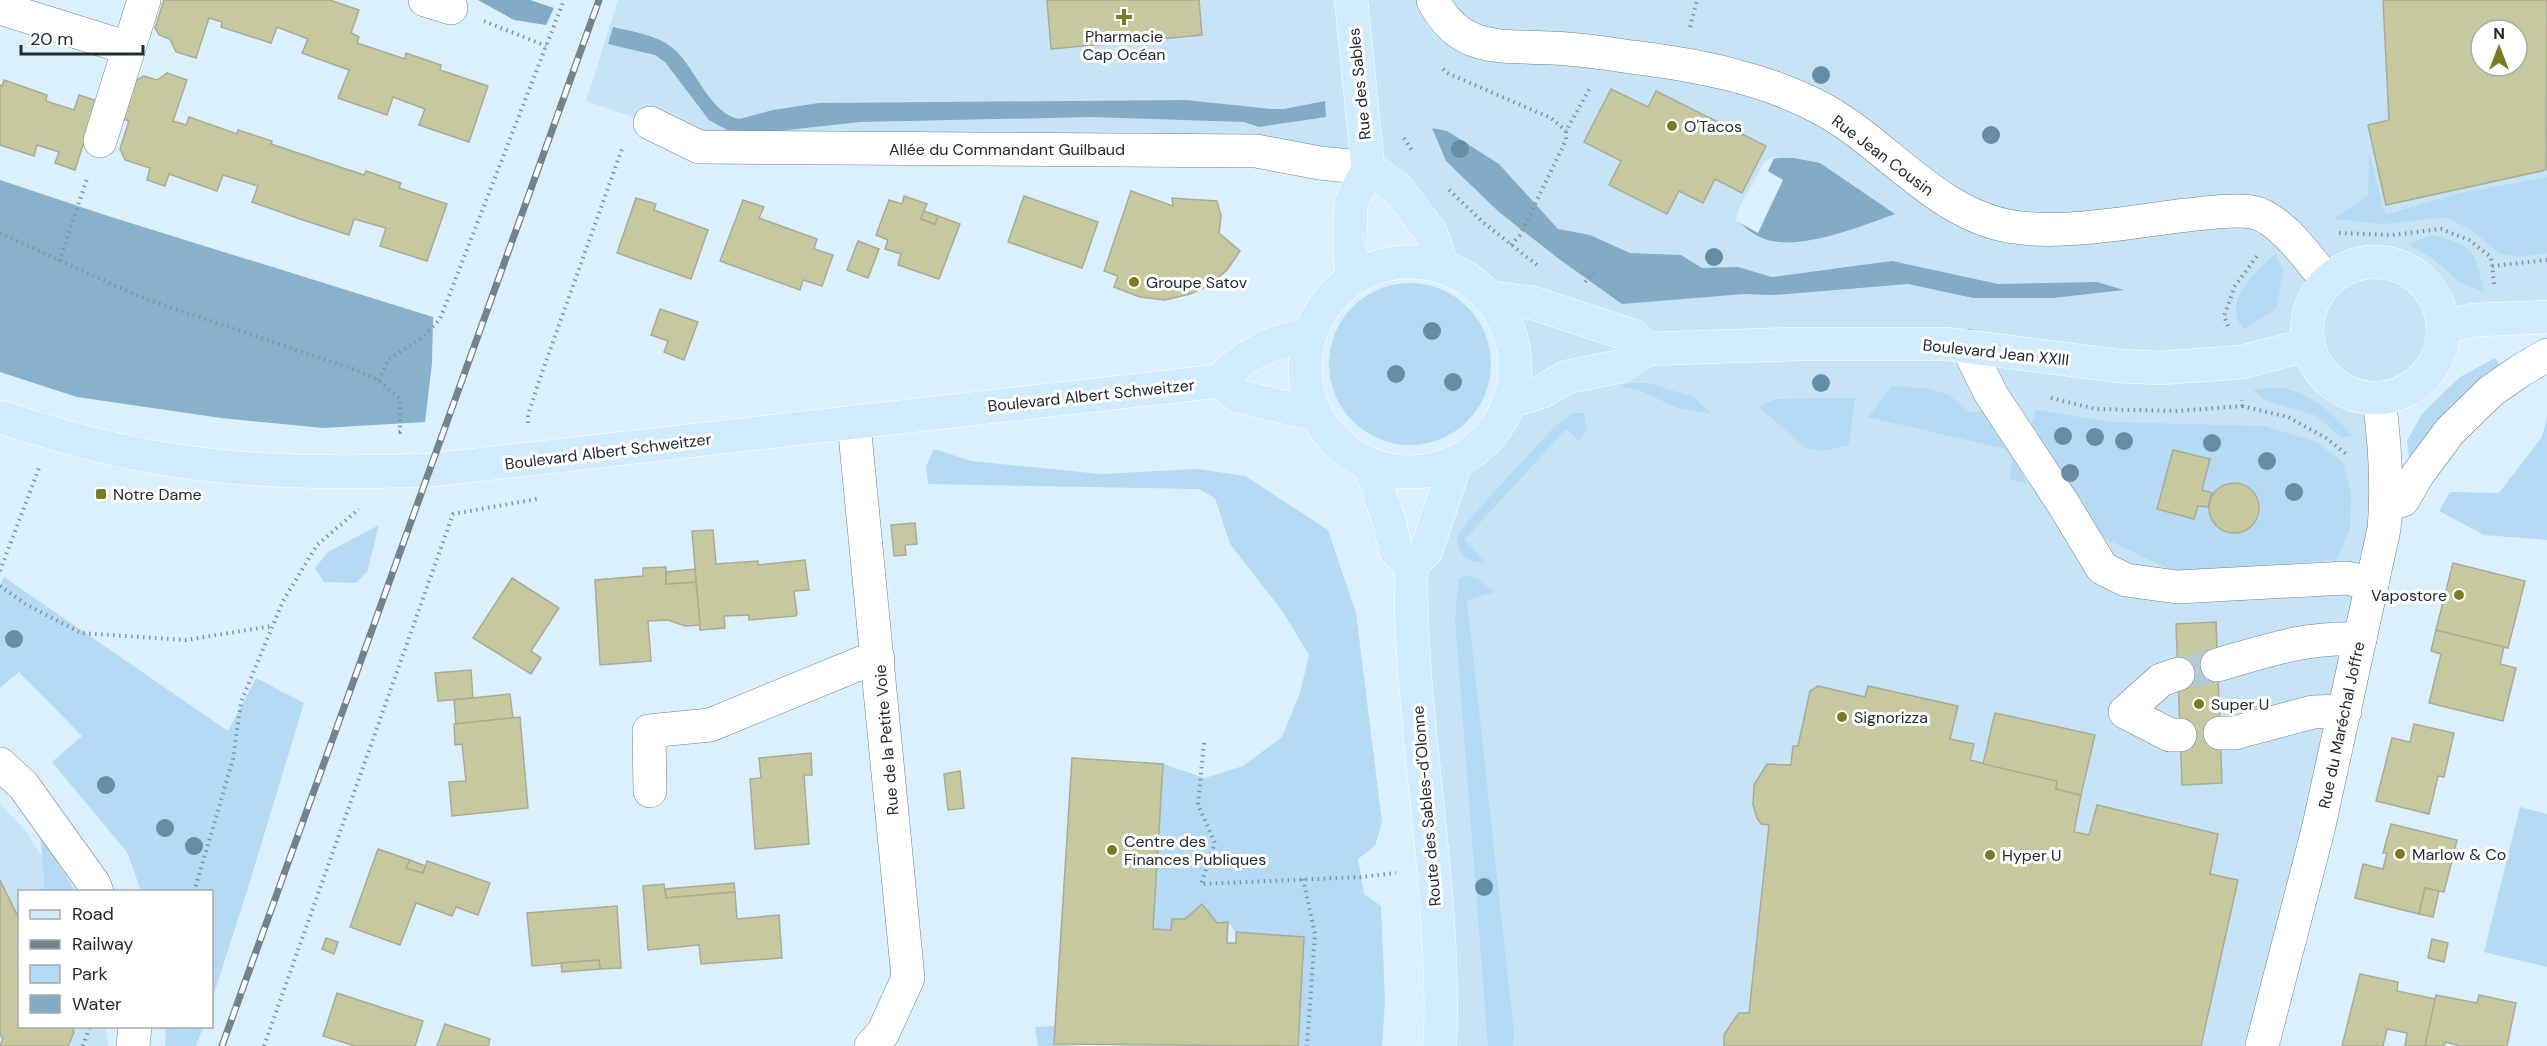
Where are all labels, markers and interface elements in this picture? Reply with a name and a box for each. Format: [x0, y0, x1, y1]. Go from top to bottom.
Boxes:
marker: Pharmacie Cap Océan [1117, 10, 1131, 24]
scale bar [21, 18, 142, 56]
north arrow [2469, 18, 2529, 78]
text: N [2493, 23, 2505, 44]
place label: Pharmacie Cap Océan [1083, 26, 1165, 65]
text: 20 m [30, 27, 73, 51]
street label: Rue des Sables [1343, 27, 1376, 141]
street label: Rue Jean Cousin [1827, 110, 1938, 201]
place label: O'Tacos [1684, 116, 1742, 137]
marker: O'Tacos [1665, 119, 1679, 133]
street label: Allée du Commandant Guilbaud [889, 139, 1125, 160]
place label: Groupe Satov [1146, 272, 1248, 293]
marker: Groupe Satov [1127, 275, 1141, 289]
street label: Boulevard Jean XXIII [1922, 334, 2070, 371]
street label: Boulevard Albert Schweitzer [986, 374, 1196, 417]
street label: Boulevard Albert Schweitzer [504, 428, 713, 475]
place label: Notre Dame [113, 484, 202, 505]
marker: Notre Dame [94, 487, 108, 501]
place label: Vapostore [2371, 585, 2447, 606]
marker: Vapostore [2452, 588, 2466, 602]
street label: Rue du Maréchal Joffre [2314, 640, 2369, 811]
street label: Rue de la Petite Voie [869, 664, 904, 816]
place label: Super U [2211, 694, 2269, 715]
marker: Super U [2192, 697, 2206, 711]
street label: Route des Sables-d'Olonne [1407, 705, 1446, 907]
place label: Signorizza [1854, 707, 1928, 728]
marker: Signorizza [1835, 710, 1849, 724]
place label: Centre des Finances Publiques [1124, 831, 1266, 870]
marker: Centre des Finances Publiques [1105, 843, 1119, 857]
place label: Marlow & Co [2412, 844, 2506, 865]
place label: Hyper U [2002, 845, 2062, 866]
marker: Marlow & Co [2393, 847, 2407, 861]
marker: Hyper U [1983, 848, 1997, 862]
legend [18, 890, 213, 1028]
text: Road [72, 902, 114, 926]
text: Railway [72, 932, 134, 956]
text: Park [72, 962, 108, 986]
text: Water [72, 992, 122, 1016]

